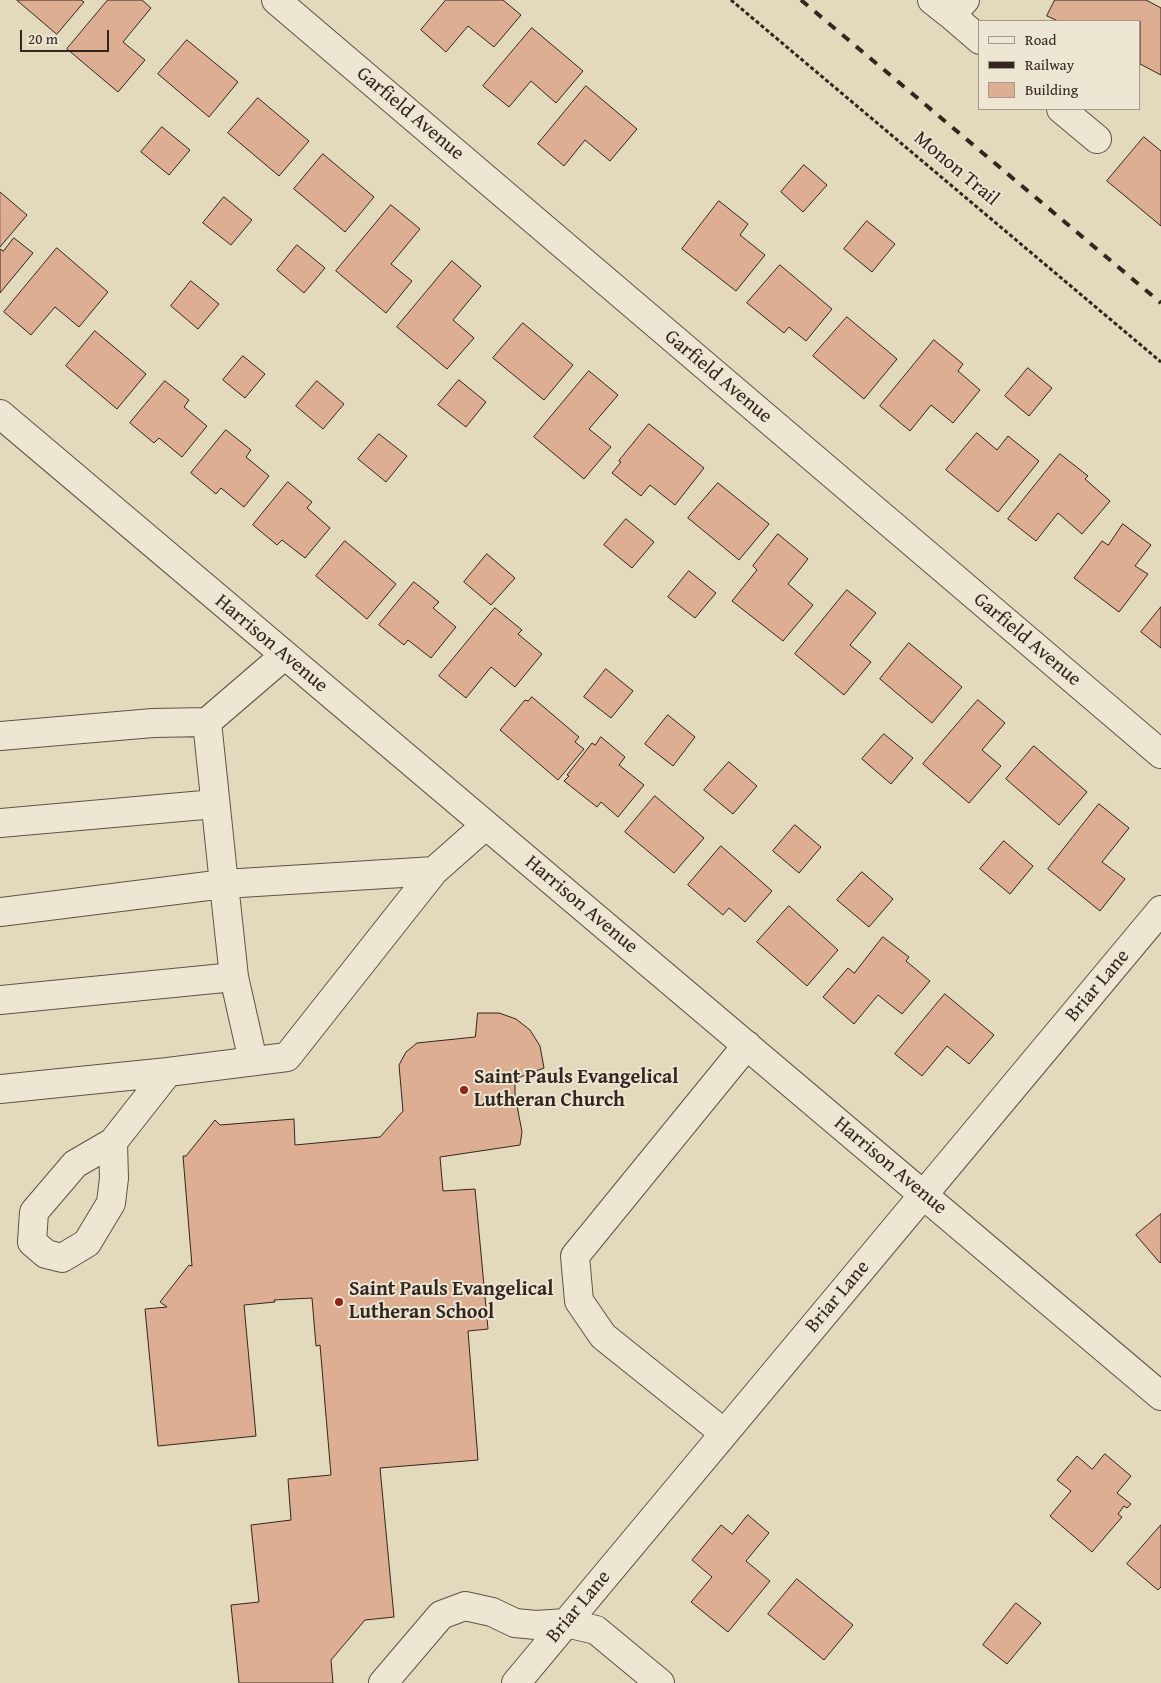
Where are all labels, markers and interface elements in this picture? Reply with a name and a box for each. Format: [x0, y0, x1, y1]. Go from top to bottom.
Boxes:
scale bar [22, 20, 111, 52]
legend [978, 20, 1141, 110]
text: 20 m [28, 28, 58, 49]
text: Road [1025, 29, 1056, 50]
text: Railway [1025, 54, 1074, 75]
street label: Garfield Avenue [351, 62, 469, 166]
text: Building [1025, 79, 1078, 100]
street label: Monon Trail [909, 127, 1003, 211]
street label: Garfield Avenue [659, 325, 777, 429]
street label: Garfield Avenue [968, 588, 1086, 692]
street label: Harrison Avenue [210, 590, 332, 698]
street label: Harrison Avenue [520, 851, 642, 959]
street label: Briar Lane [1061, 945, 1135, 1027]
place label: Saint Pauls Evangelical Lutheran Church [474, 1066, 678, 1113]
marker: Saint Pauls Evangelical Lutheran Church [458, 1084, 470, 1096]
street label: Harrison Avenue [829, 1112, 951, 1220]
street label: Briar Lane [801, 1256, 875, 1338]
place label: Saint Pauls Evangelical Lutheran School [349, 1278, 553, 1325]
marker: Saint Pauls Evangelical Lutheran School [333, 1296, 345, 1308]
street label: Briar Lane [542, 1566, 616, 1648]

